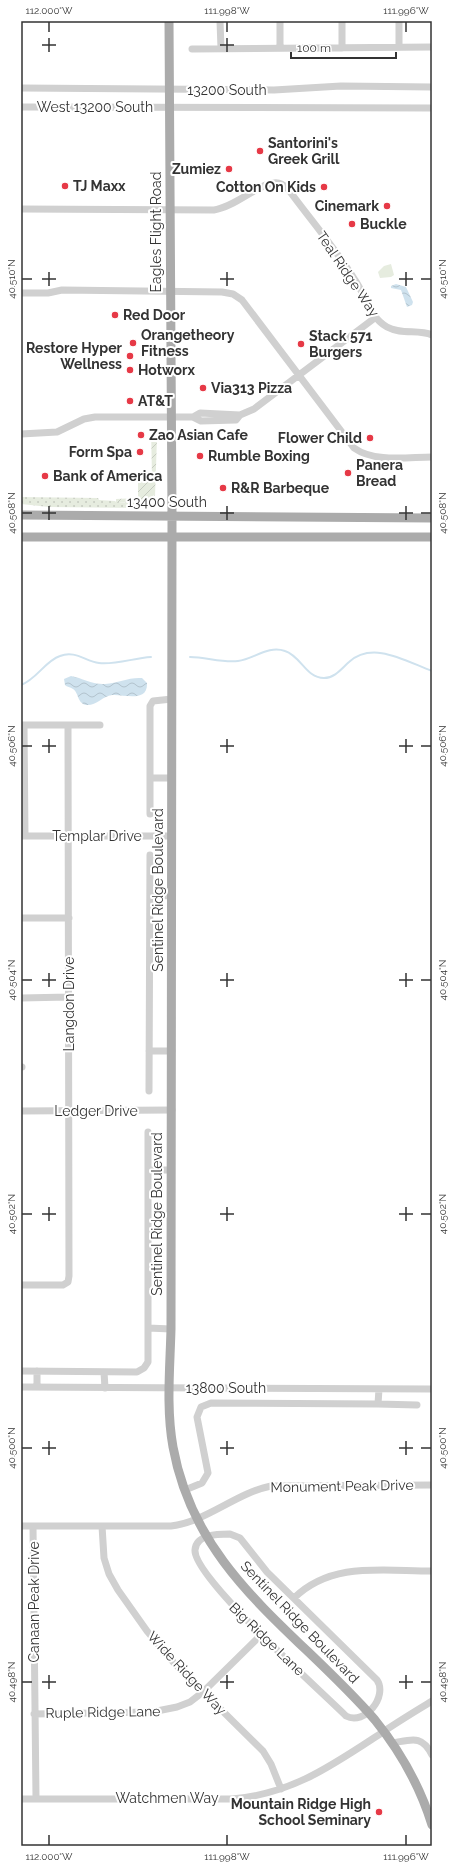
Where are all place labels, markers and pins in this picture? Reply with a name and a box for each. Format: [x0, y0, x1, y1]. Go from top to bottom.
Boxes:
place label: Santorini's Greek Grill [268, 135, 340, 167]
marker: Santorini's Greek Grill [255, 146, 265, 156]
place label: Zumiez [172, 161, 221, 177]
marker: Zumiez [224, 164, 234, 174]
place label: TJ Maxx [73, 178, 126, 194]
place label: Cotton On Kids [216, 179, 316, 195]
marker: TJ Maxx [60, 181, 70, 191]
marker: Cotton On Kids [319, 182, 329, 192]
place label: Cinemark [315, 198, 379, 214]
marker: Cinemark [382, 201, 392, 211]
place label: Buckle [360, 216, 407, 232]
marker: Buckle [347, 219, 357, 229]
place label: Red Door [123, 307, 186, 323]
marker: Red Door [110, 310, 120, 320]
place label: Orangetheory Fitness [141, 327, 235, 359]
place label: Stack 571 Burgers [309, 328, 373, 360]
marker: Orangetheory Fitness [128, 338, 138, 348]
marker: Stack 571 Burgers [296, 339, 306, 349]
place label: Restore Hyper Wellness [26, 340, 123, 372]
marker: Restore Hyper Wellness [125, 351, 135, 361]
place label: Hotworx [138, 362, 195, 378]
marker: Hotworx [125, 365, 135, 375]
place label: Via313 Pizza [211, 380, 292, 396]
marker: Via313 Pizza [198, 383, 208, 393]
place label: AT&T [138, 393, 173, 409]
marker: AT&T [125, 396, 135, 406]
place label: Zao Asian Cafe [149, 427, 249, 443]
marker: Zao Asian Cafe [136, 430, 146, 440]
place label: Flower Child [278, 430, 362, 446]
marker: Flower Child [365, 433, 375, 443]
place label: Form Spa [69, 444, 132, 460]
marker: Form Spa [135, 447, 145, 457]
place label: Rumble Boxing [208, 448, 310, 464]
marker: Rumble Boxing [195, 451, 205, 461]
place label: Panera Bread [356, 457, 403, 489]
place label: Bank of America [53, 468, 162, 484]
marker: Panera Bread [343, 468, 353, 478]
marker: Bank of America [40, 471, 50, 481]
place label: R&R Barbeque [231, 480, 330, 496]
marker: R&R Barbeque [218, 483, 228, 493]
place label: Mountain Ridge High School Seminary [231, 1796, 371, 1828]
marker: Mountain Ridge High School Seminary [374, 1807, 384, 1817]

